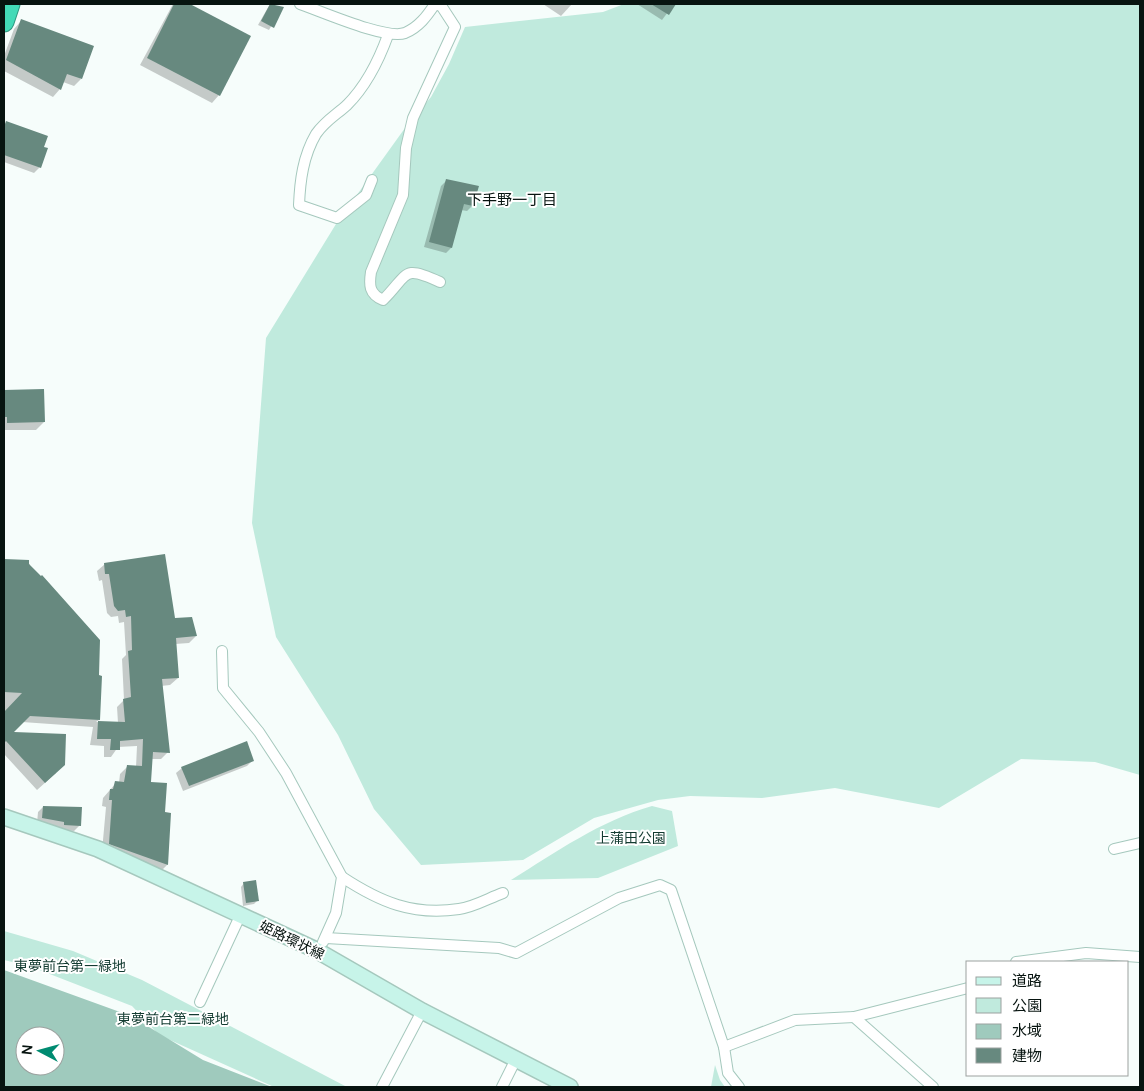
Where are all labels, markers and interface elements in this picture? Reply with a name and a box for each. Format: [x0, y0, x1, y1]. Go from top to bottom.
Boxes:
district label: 下手野一丁目 [467, 189, 557, 210]
park label: 上蒲田公園 [596, 828, 666, 847]
street label: 姫路環状線 [257, 916, 328, 963]
park label: 東夢前台第一緑地 [14, 956, 126, 975]
legend [966, 961, 1129, 1076]
text: 道路 [1012, 970, 1042, 991]
text: 公園 [1012, 995, 1042, 1016]
park label: 東夢前台第二緑地 [117, 1009, 229, 1028]
text: 水域 [1012, 1020, 1042, 1041]
north arrow [15, 1026, 65, 1076]
text: N [17, 1044, 37, 1056]
text: 建物 [1012, 1045, 1042, 1066]

